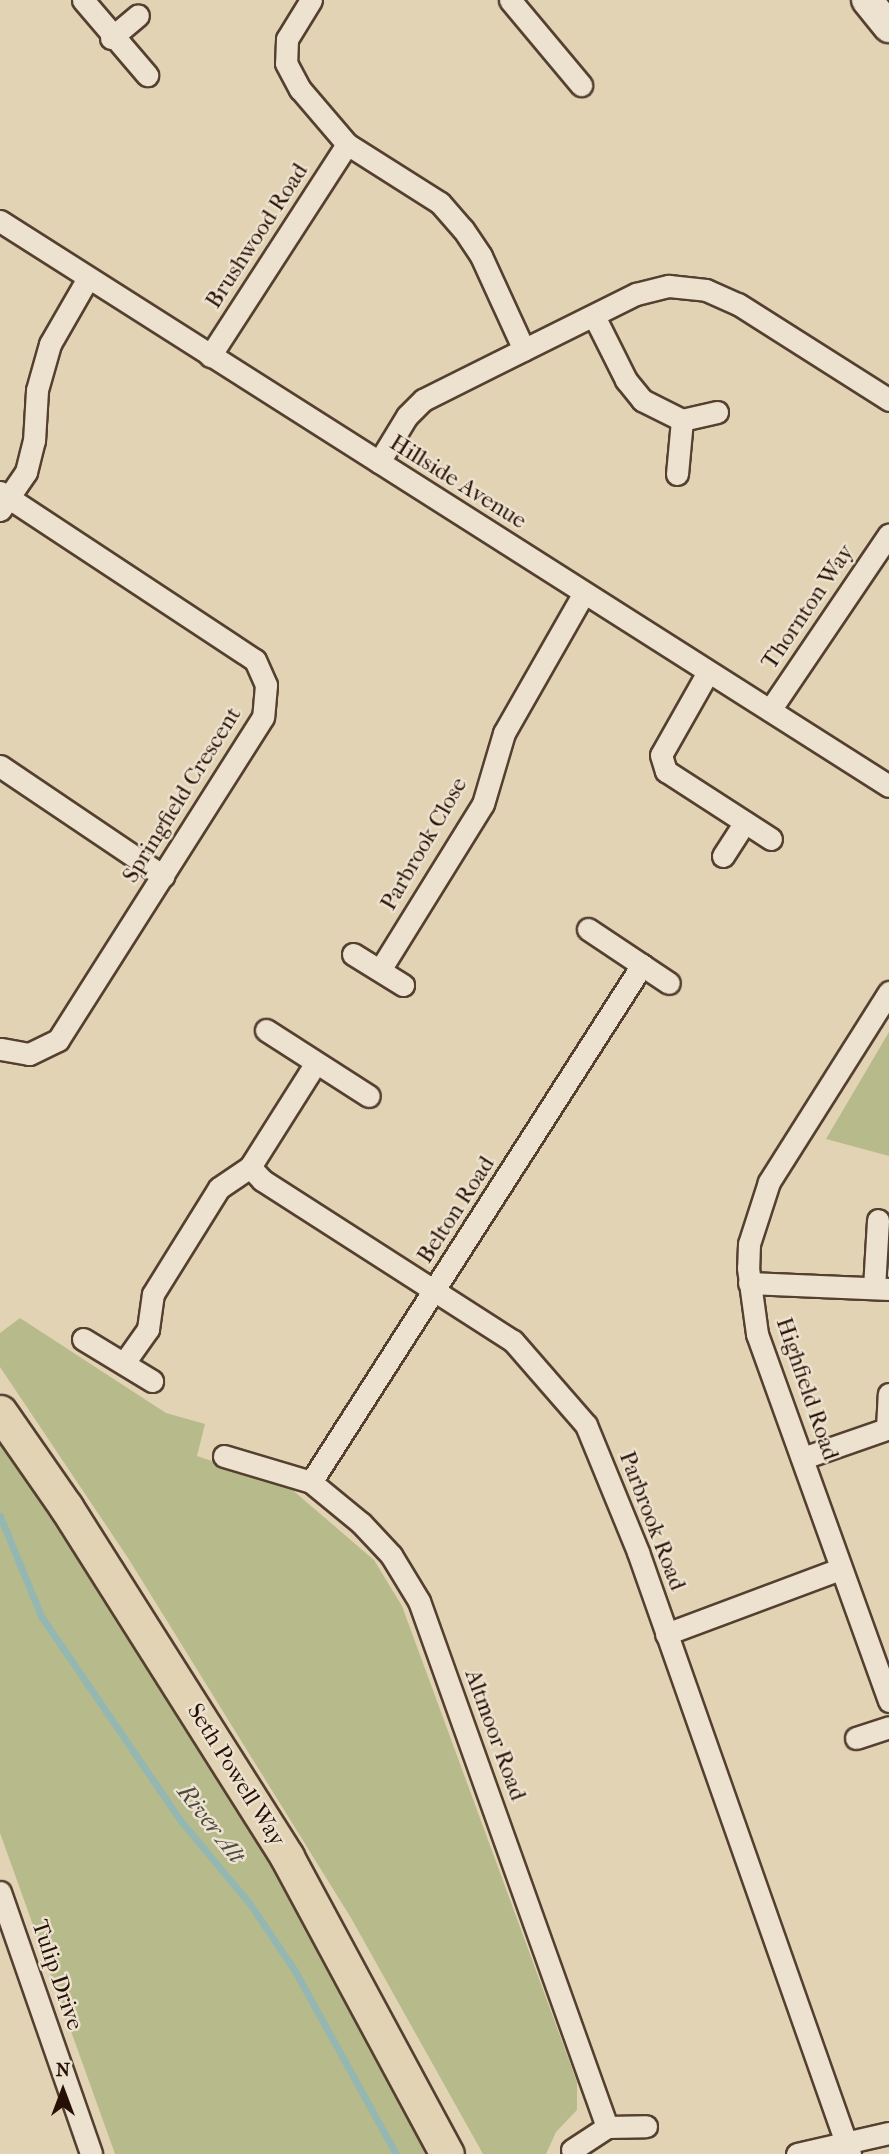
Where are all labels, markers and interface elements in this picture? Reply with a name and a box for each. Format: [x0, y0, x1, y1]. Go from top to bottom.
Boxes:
street label: Brushwood Road [200, 158, 314, 314]
street label: Hillside Avenue [385, 429, 531, 535]
street label: Thornton Way [756, 539, 860, 675]
street label: Springfield Crescent [117, 702, 247, 888]
street label: Parbrook Close [375, 773, 473, 915]
street label: Belton Road [411, 1151, 501, 1269]
street label: Highfield Road [770, 1314, 844, 1464]
street label: Parbrook Road [613, 1448, 691, 1594]
street label: Altmoor Road [459, 1666, 531, 1804]
street label: Seth Powell Way [181, 1699, 291, 1851]
water label: River Alt [171, 1779, 251, 1869]
street label: Tulip Drive [25, 1916, 89, 2034]
north arrow [28, 2056, 98, 2126]
text: N [56, 2059, 70, 2081]

